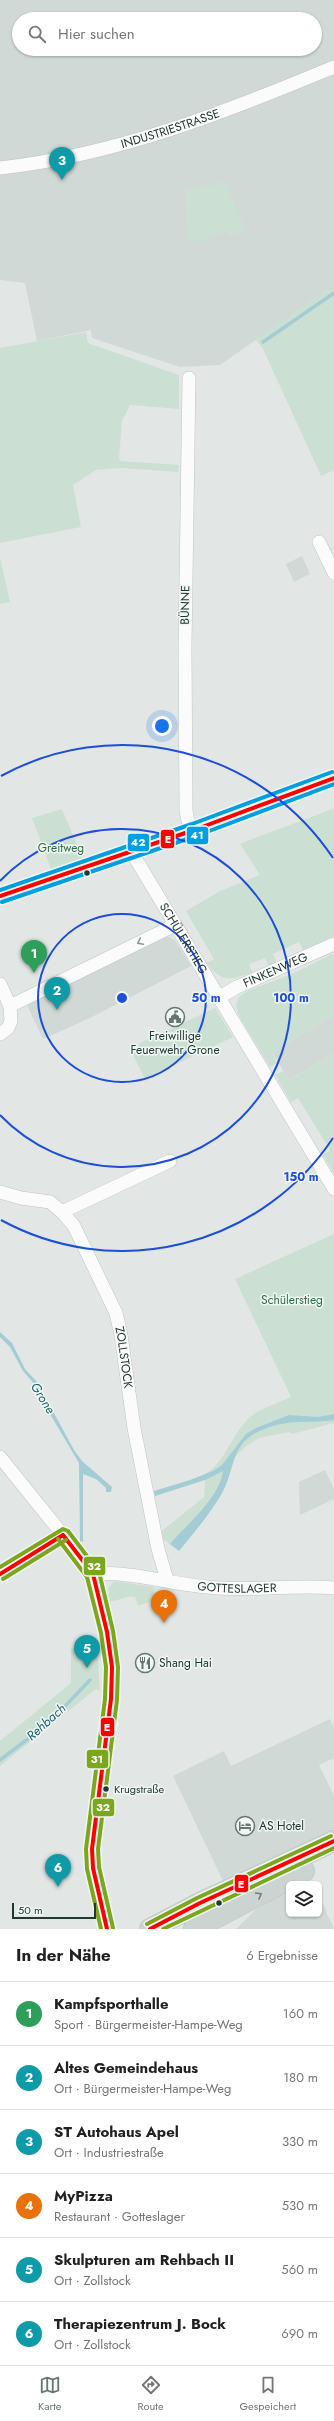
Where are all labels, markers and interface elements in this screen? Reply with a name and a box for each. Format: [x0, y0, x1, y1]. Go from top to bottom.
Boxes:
search box [12, 12, 322, 56]
icon: search [26, 23, 48, 45]
text: Hier suchen [58, 23, 135, 45]
street label: INDUSTRIESTRASSE [119, 104, 222, 153]
pin: 3 [49, 147, 75, 180]
street label: BÜNNE [176, 585, 194, 625]
your location [152, 716, 172, 736]
line badge: 41 [186, 826, 209, 845]
text: 41 [190, 827, 204, 843]
line badge: E [160, 829, 175, 849]
text: E [165, 831, 171, 847]
line badge: 42 [127, 833, 150, 852]
text: 42 [131, 834, 145, 850]
park label: Greitweg [38, 839, 84, 857]
unlabelled marker [82, 868, 92, 878]
street label: SCHÜLERSTIEG [155, 899, 212, 978]
one-way arrow [136, 937, 144, 945]
pin: 1 [21, 940, 47, 973]
street label: FINKENWEG [240, 948, 311, 992]
pin: 2 [44, 977, 70, 1010]
text: 50 m [191, 989, 221, 1007]
text: 100 m [273, 989, 309, 1007]
centre of rings [115, 991, 129, 1005]
public building icon: Freiwillige Feuerwehr Grone [164, 1006, 186, 1028]
place label: Freiwillige Feuerwehr Grone [130, 1027, 220, 1059]
text: 150 m [283, 1168, 319, 1186]
park label: Schülerstieg [261, 1291, 323, 1309]
street label: ZOLLSTOCK [110, 1325, 137, 1390]
water label: Grone [26, 1379, 60, 1418]
line badge: 32 [83, 1556, 106, 1576]
text: 32 [87, 1558, 101, 1574]
street label: GOTTESLAGER [197, 1577, 277, 1598]
pin: 4 [151, 1590, 177, 1623]
pin: 5 [74, 1635, 100, 1668]
restaurant icon: Shang Hai [134, 1652, 156, 1674]
place label: Shang Hai [159, 1654, 212, 1672]
water label: Rehbach [22, 1699, 70, 1745]
line badge: E [100, 1717, 115, 1737]
text: E [104, 1719, 110, 1735]
line badge: 31 [86, 1749, 109, 1769]
text: 31 [91, 1751, 103, 1767]
place label: Krugstraße [114, 1781, 164, 1797]
marker: Krugstraße [101, 1784, 111, 1794]
line badge: 32 [92, 1798, 115, 1817]
text: 32 [96, 1799, 110, 1815]
hotel icon: AS Hotel [234, 1815, 256, 1837]
place label: AS Hotel [259, 1817, 304, 1835]
pin: 6 [45, 1854, 71, 1887]
line badge: E [234, 1874, 249, 1893]
text: E [238, 1876, 244, 1892]
map controls [286, 1881, 322, 1917]
button: layers [286, 1881, 322, 1917]
one-way arrow [255, 1892, 262, 1899]
unlabelled marker [214, 1898, 224, 1908]
scale bar [12, 1901, 96, 1920]
text: 50 m [18, 1902, 43, 1918]
text: In der Nähe [16, 1943, 111, 1967]
text: 6 Ergebnisse [246, 1946, 318, 1965]
text: Kampfsporthalle [54, 1993, 168, 2015]
text: 1 [26, 2004, 32, 2023]
text: 160 m [283, 2004, 318, 2023]
text: Sport · Bürgermeister-Hampe-Weg [54, 2015, 243, 2034]
text: Altes Gemeindehaus [54, 2057, 198, 2079]
text: 2 [25, 2068, 33, 2087]
text: 180 m [283, 2068, 318, 2087]
text: Ort · Bürgermeister-Hampe-Weg [54, 2079, 231, 2098]
text: ST Autohaus Apel [54, 2121, 179, 2143]
text: 3 [25, 2132, 33, 2151]
text: 330 m [282, 2132, 318, 2151]
text: Ort · Industriestraße [54, 2143, 164, 2162]
text: MyPizza [54, 2185, 113, 2207]
text: 4 [24, 2196, 34, 2215]
text: 530 m [282, 2196, 318, 2215]
text: Restaurant · Gotteslager [54, 2207, 185, 2226]
text: Skulpturen am Rehbach II [54, 2249, 234, 2271]
text: 5 [25, 2260, 33, 2279]
text: 560 m [281, 2260, 318, 2279]
text: Ort · Zollstock [54, 2271, 131, 2290]
text: Therapiezentrum J. Bock [54, 2313, 226, 2335]
text: 6 [25, 2324, 33, 2343]
text: 690 m [281, 2324, 318, 2343]
text: Ort · Zollstock [54, 2335, 131, 2354]
tab: Karte [38, 2374, 62, 2414]
tab: Route [137, 2374, 164, 2414]
tab: Gespeichert [240, 2374, 296, 2414]

